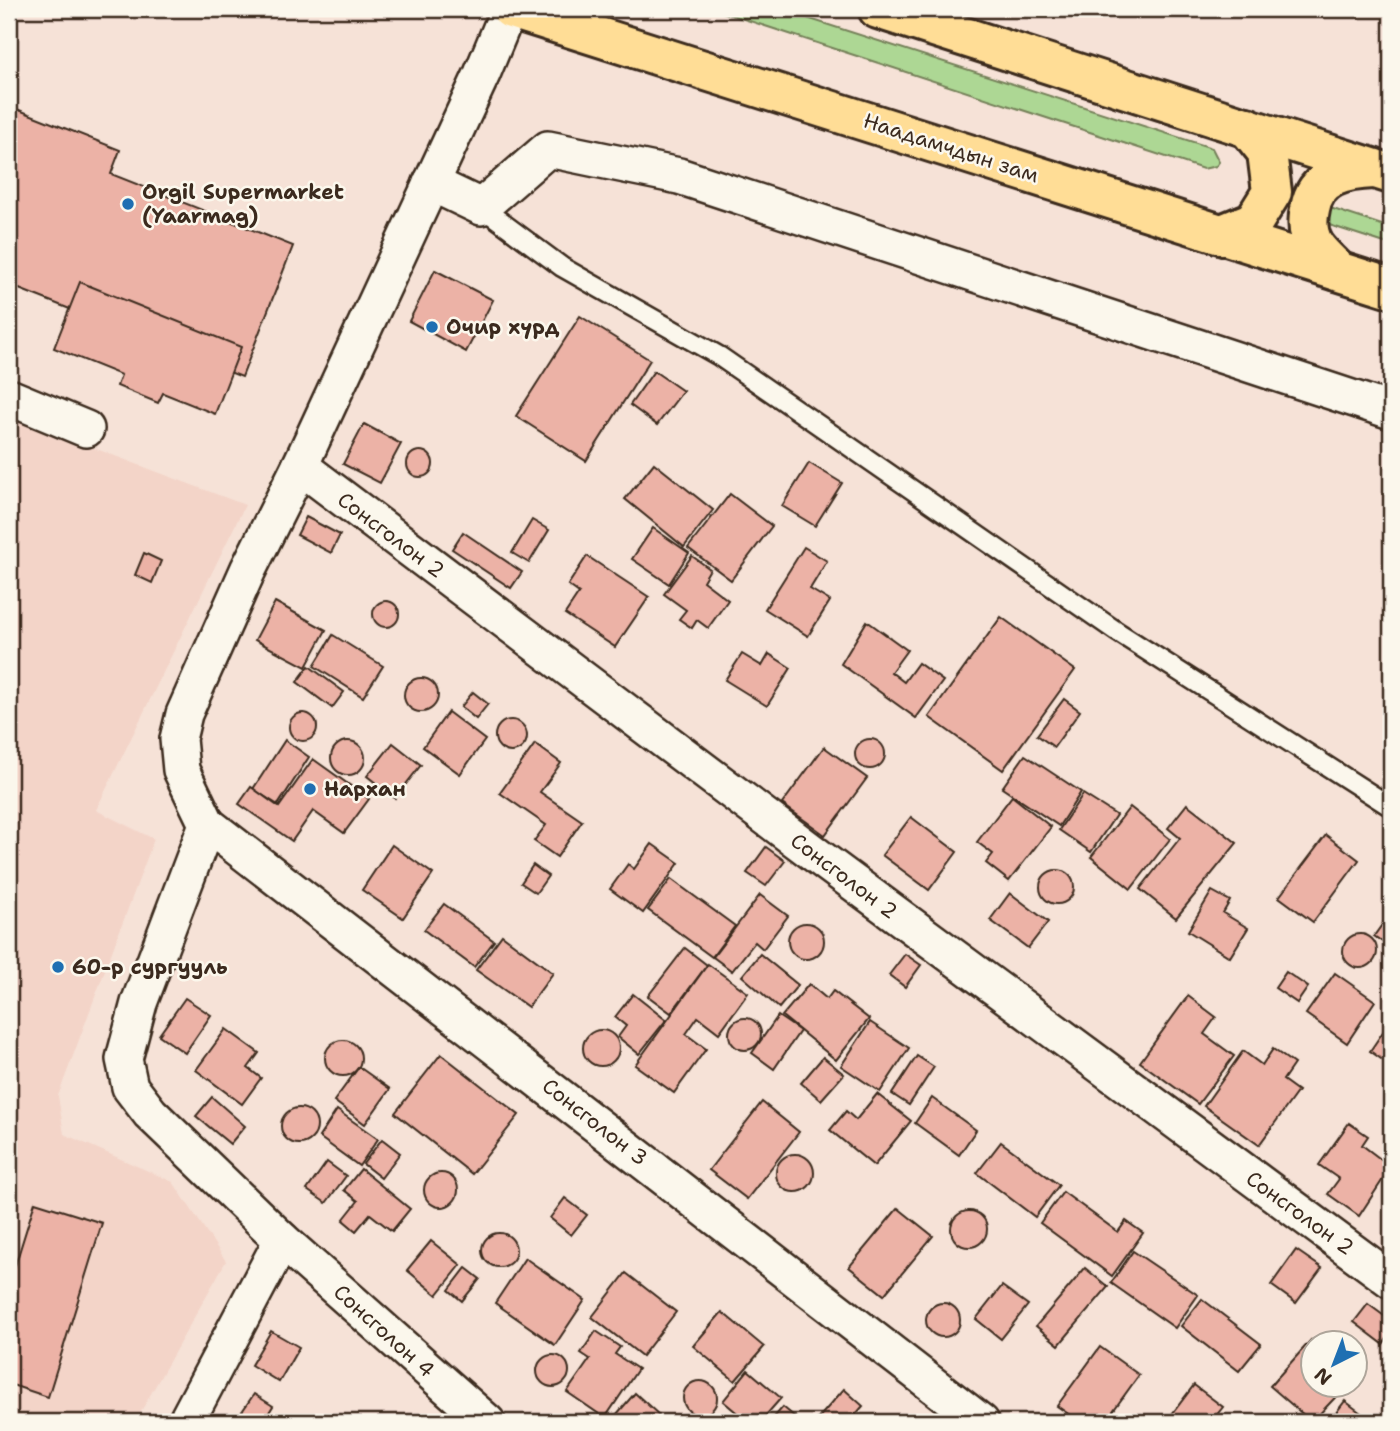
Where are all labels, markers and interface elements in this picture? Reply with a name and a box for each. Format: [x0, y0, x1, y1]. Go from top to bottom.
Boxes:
street label: Наадамчдын зам [860, 106, 1042, 190]
place label: Orgil Supermarket (Yaarmag) [142, 178, 344, 230]
marker: Orgil Supermarket (Yaarmag) [120, 196, 136, 212]
place label: Очир хүрд [446, 313, 560, 341]
marker: Очир хүрд [424, 319, 440, 335]
street label: Сонсголон 2 [332, 486, 450, 584]
place label: Нархан [324, 775, 406, 803]
marker: Нархан [302, 781, 318, 797]
street label: Сонсголон 2 [785, 827, 903, 925]
place label: 60-р сургууль [72, 953, 228, 981]
marker: 60-р сургууль [50, 959, 66, 975]
street label: Сонсголон 3 [536, 1072, 654, 1172]
street label: Сонсголон 2 [1240, 1164, 1360, 1262]
street label: Сонсголон 4 [327, 1278, 441, 1384]
north arrow [1298, 1330, 1368, 1400]
text: N [1309, 1362, 1337, 1391]

